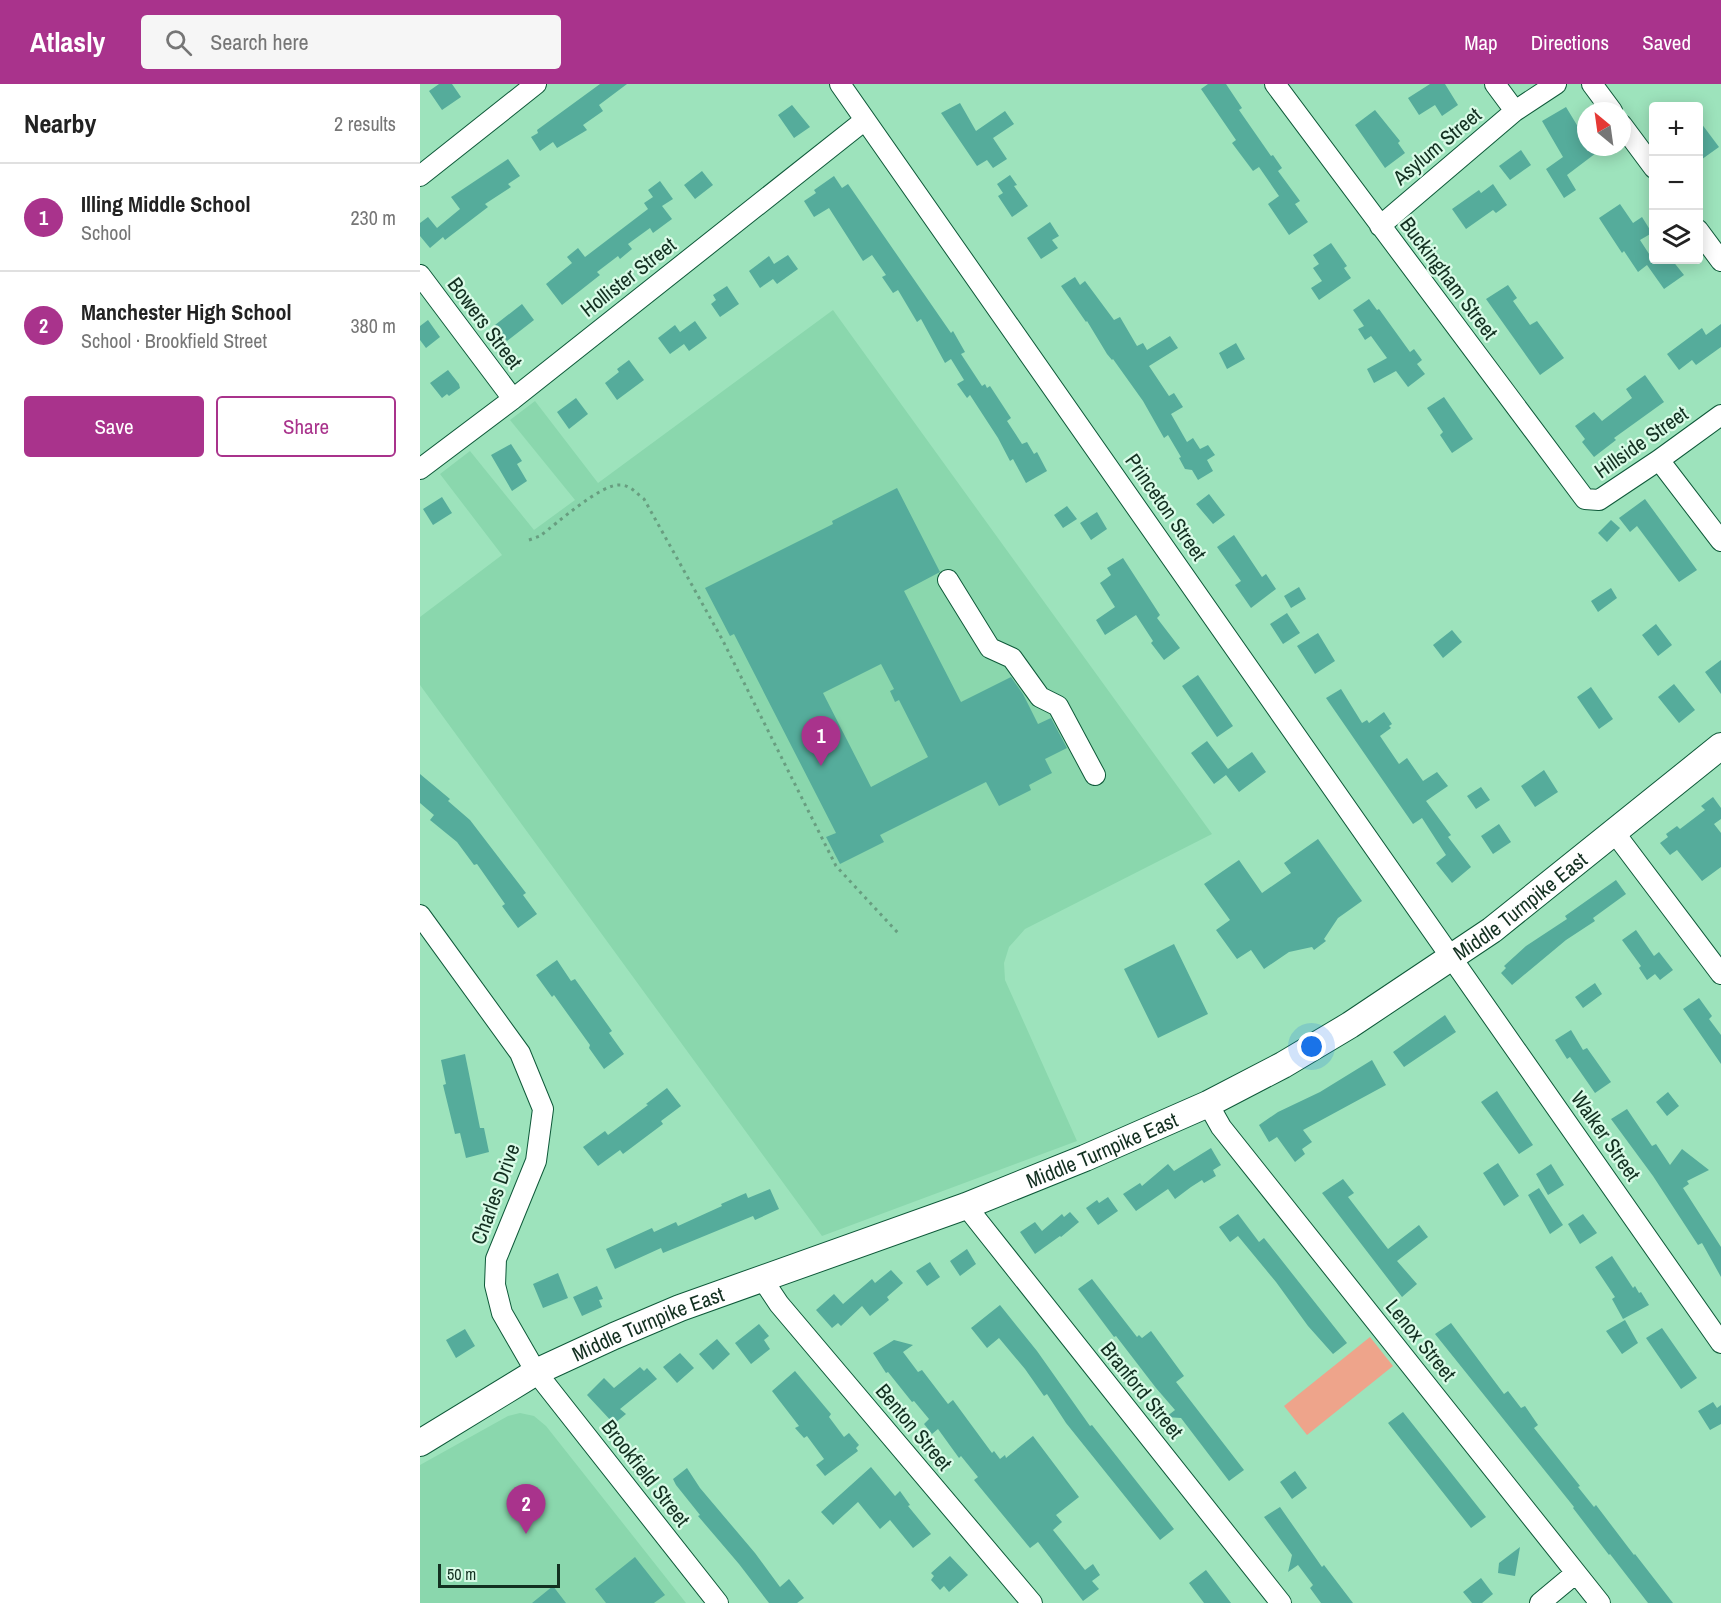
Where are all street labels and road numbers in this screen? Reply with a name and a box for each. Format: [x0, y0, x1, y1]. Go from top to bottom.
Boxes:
street label: Asylum Street [1386, 100, 1488, 192]
street label: Buckingham Street [1393, 211, 1505, 345]
street label: Hollister Street [574, 230, 682, 323]
street label: Bowers Street [441, 271, 529, 375]
street label: Hillside Street [1588, 399, 1694, 485]
street label: Princeton Street [1118, 448, 1214, 566]
street label: Middle Turnpike East [1447, 845, 1593, 967]
street label: Walker Street [1564, 1085, 1648, 1187]
street label: Middle Turnpike East [1022, 1105, 1182, 1195]
street label: Charles Drive [463, 1140, 527, 1248]
street label: Middle Turnpike East [567, 1279, 728, 1368]
street label: Lenox Street [1379, 1293, 1463, 1387]
street label: Branford Street [1094, 1335, 1190, 1445]
street label: Benton Street [869, 1377, 959, 1477]
street label: Brookfield Street [595, 1414, 697, 1533]

